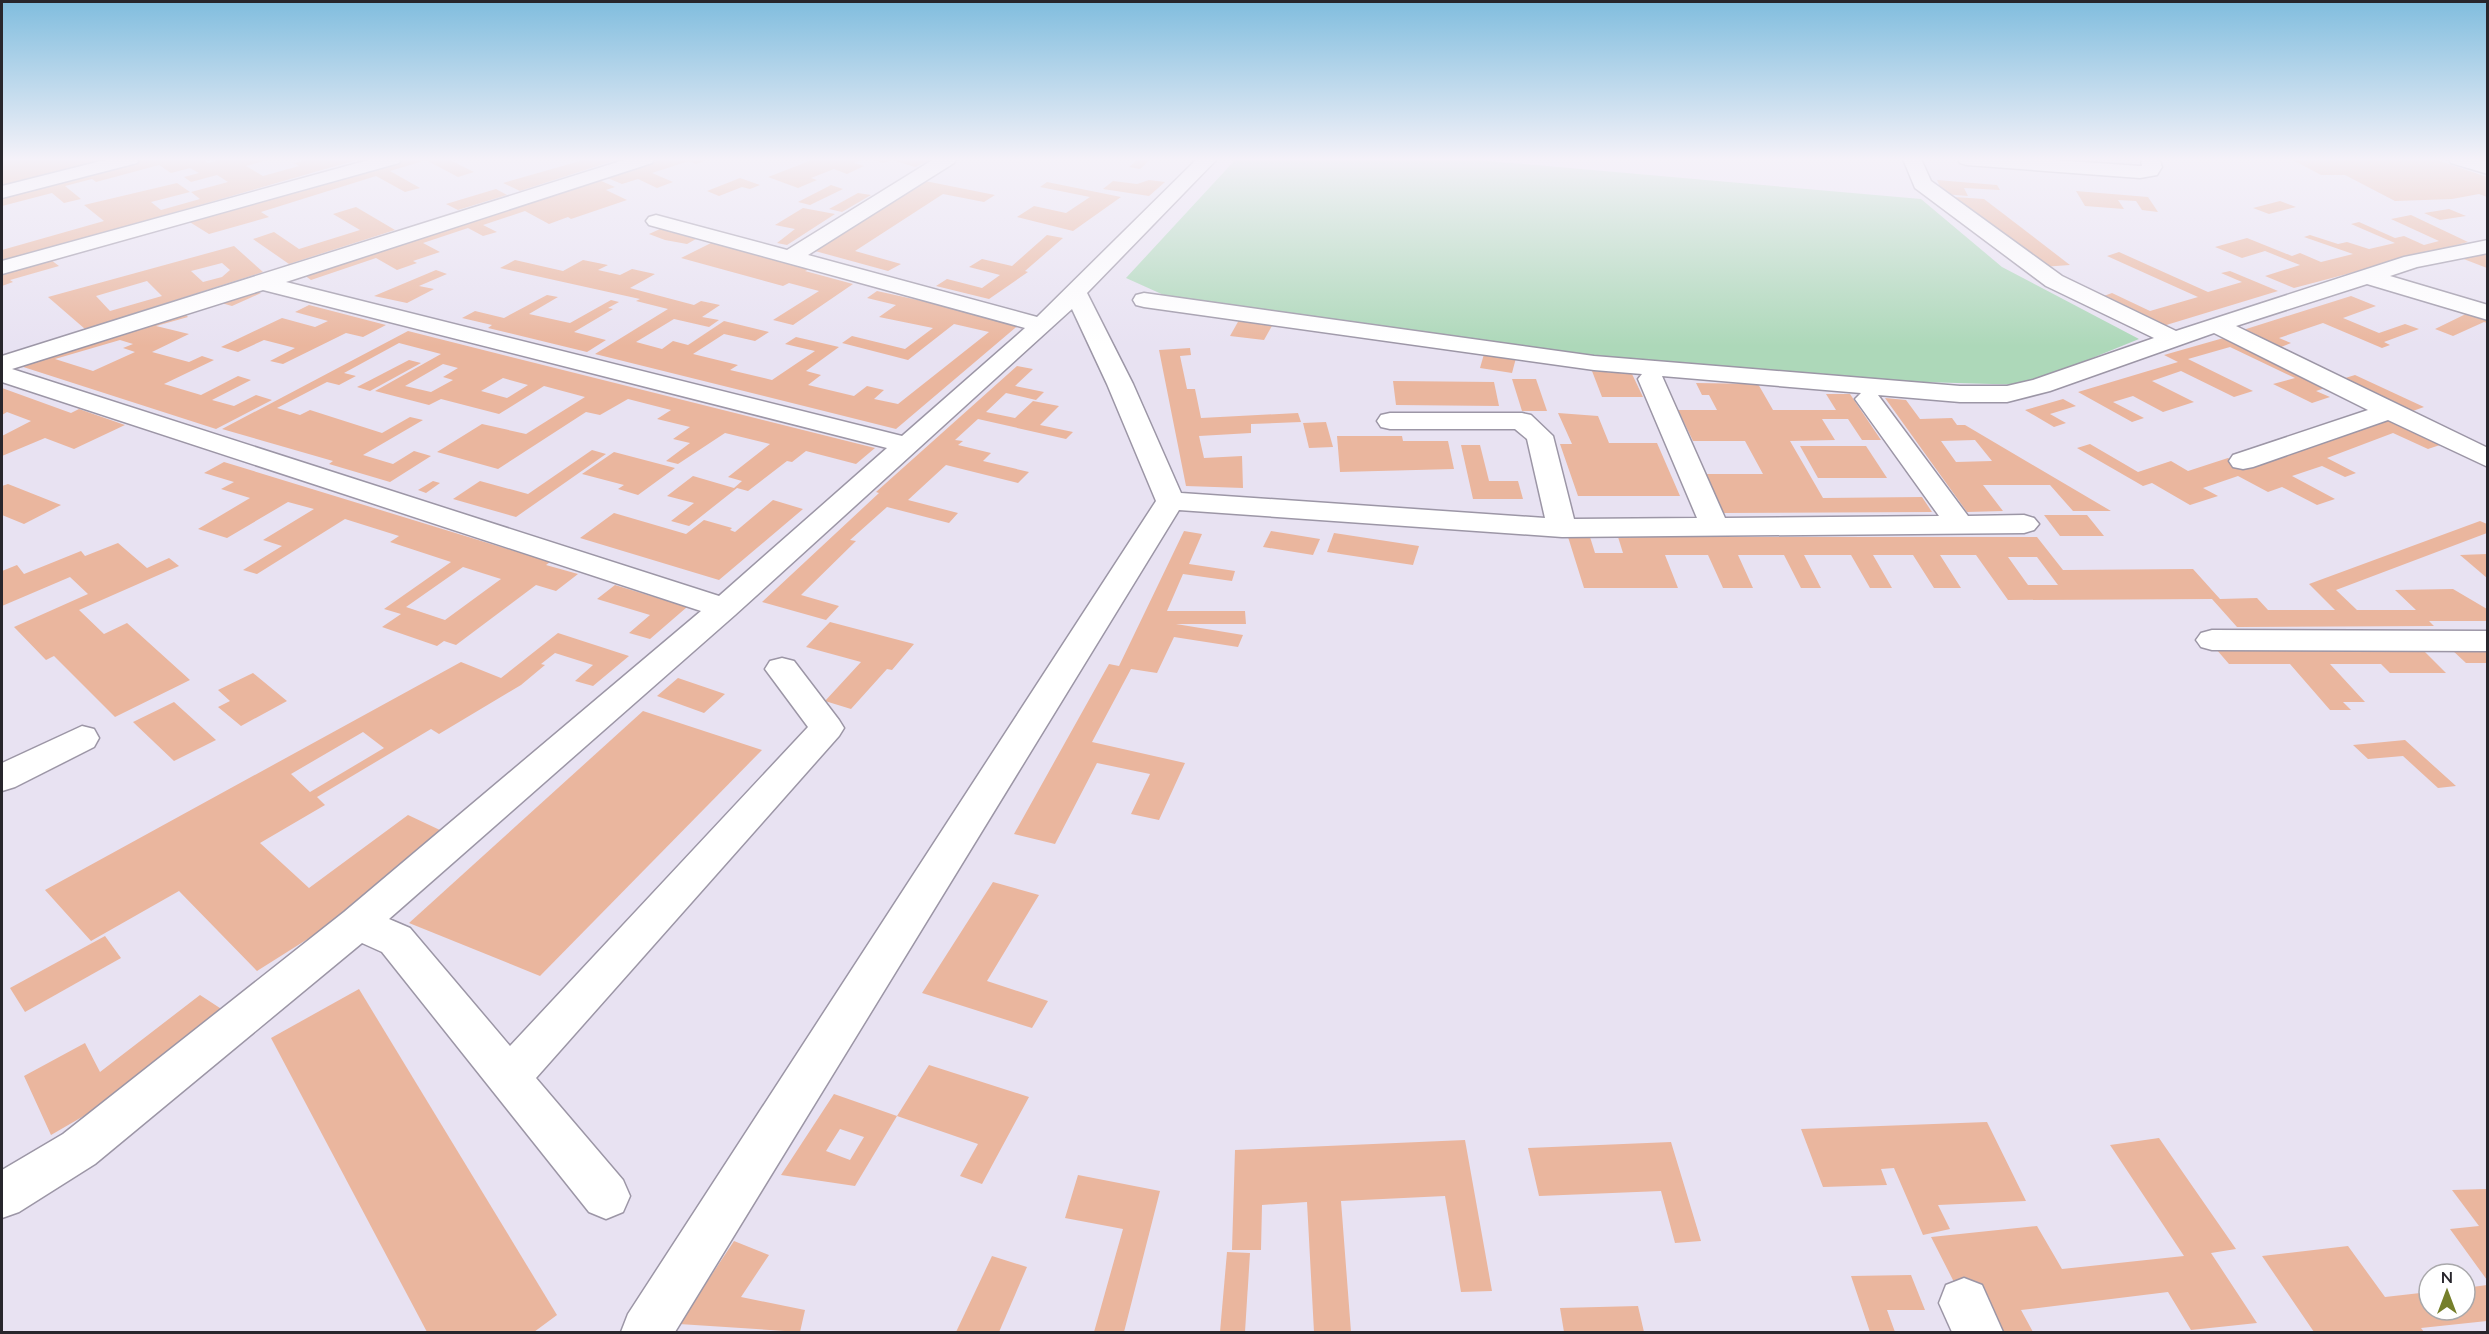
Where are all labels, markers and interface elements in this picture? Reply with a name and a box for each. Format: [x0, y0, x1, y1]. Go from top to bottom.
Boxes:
north arrow [2417, 1262, 2477, 1322]
text: N [2441, 1267, 2453, 1286]

